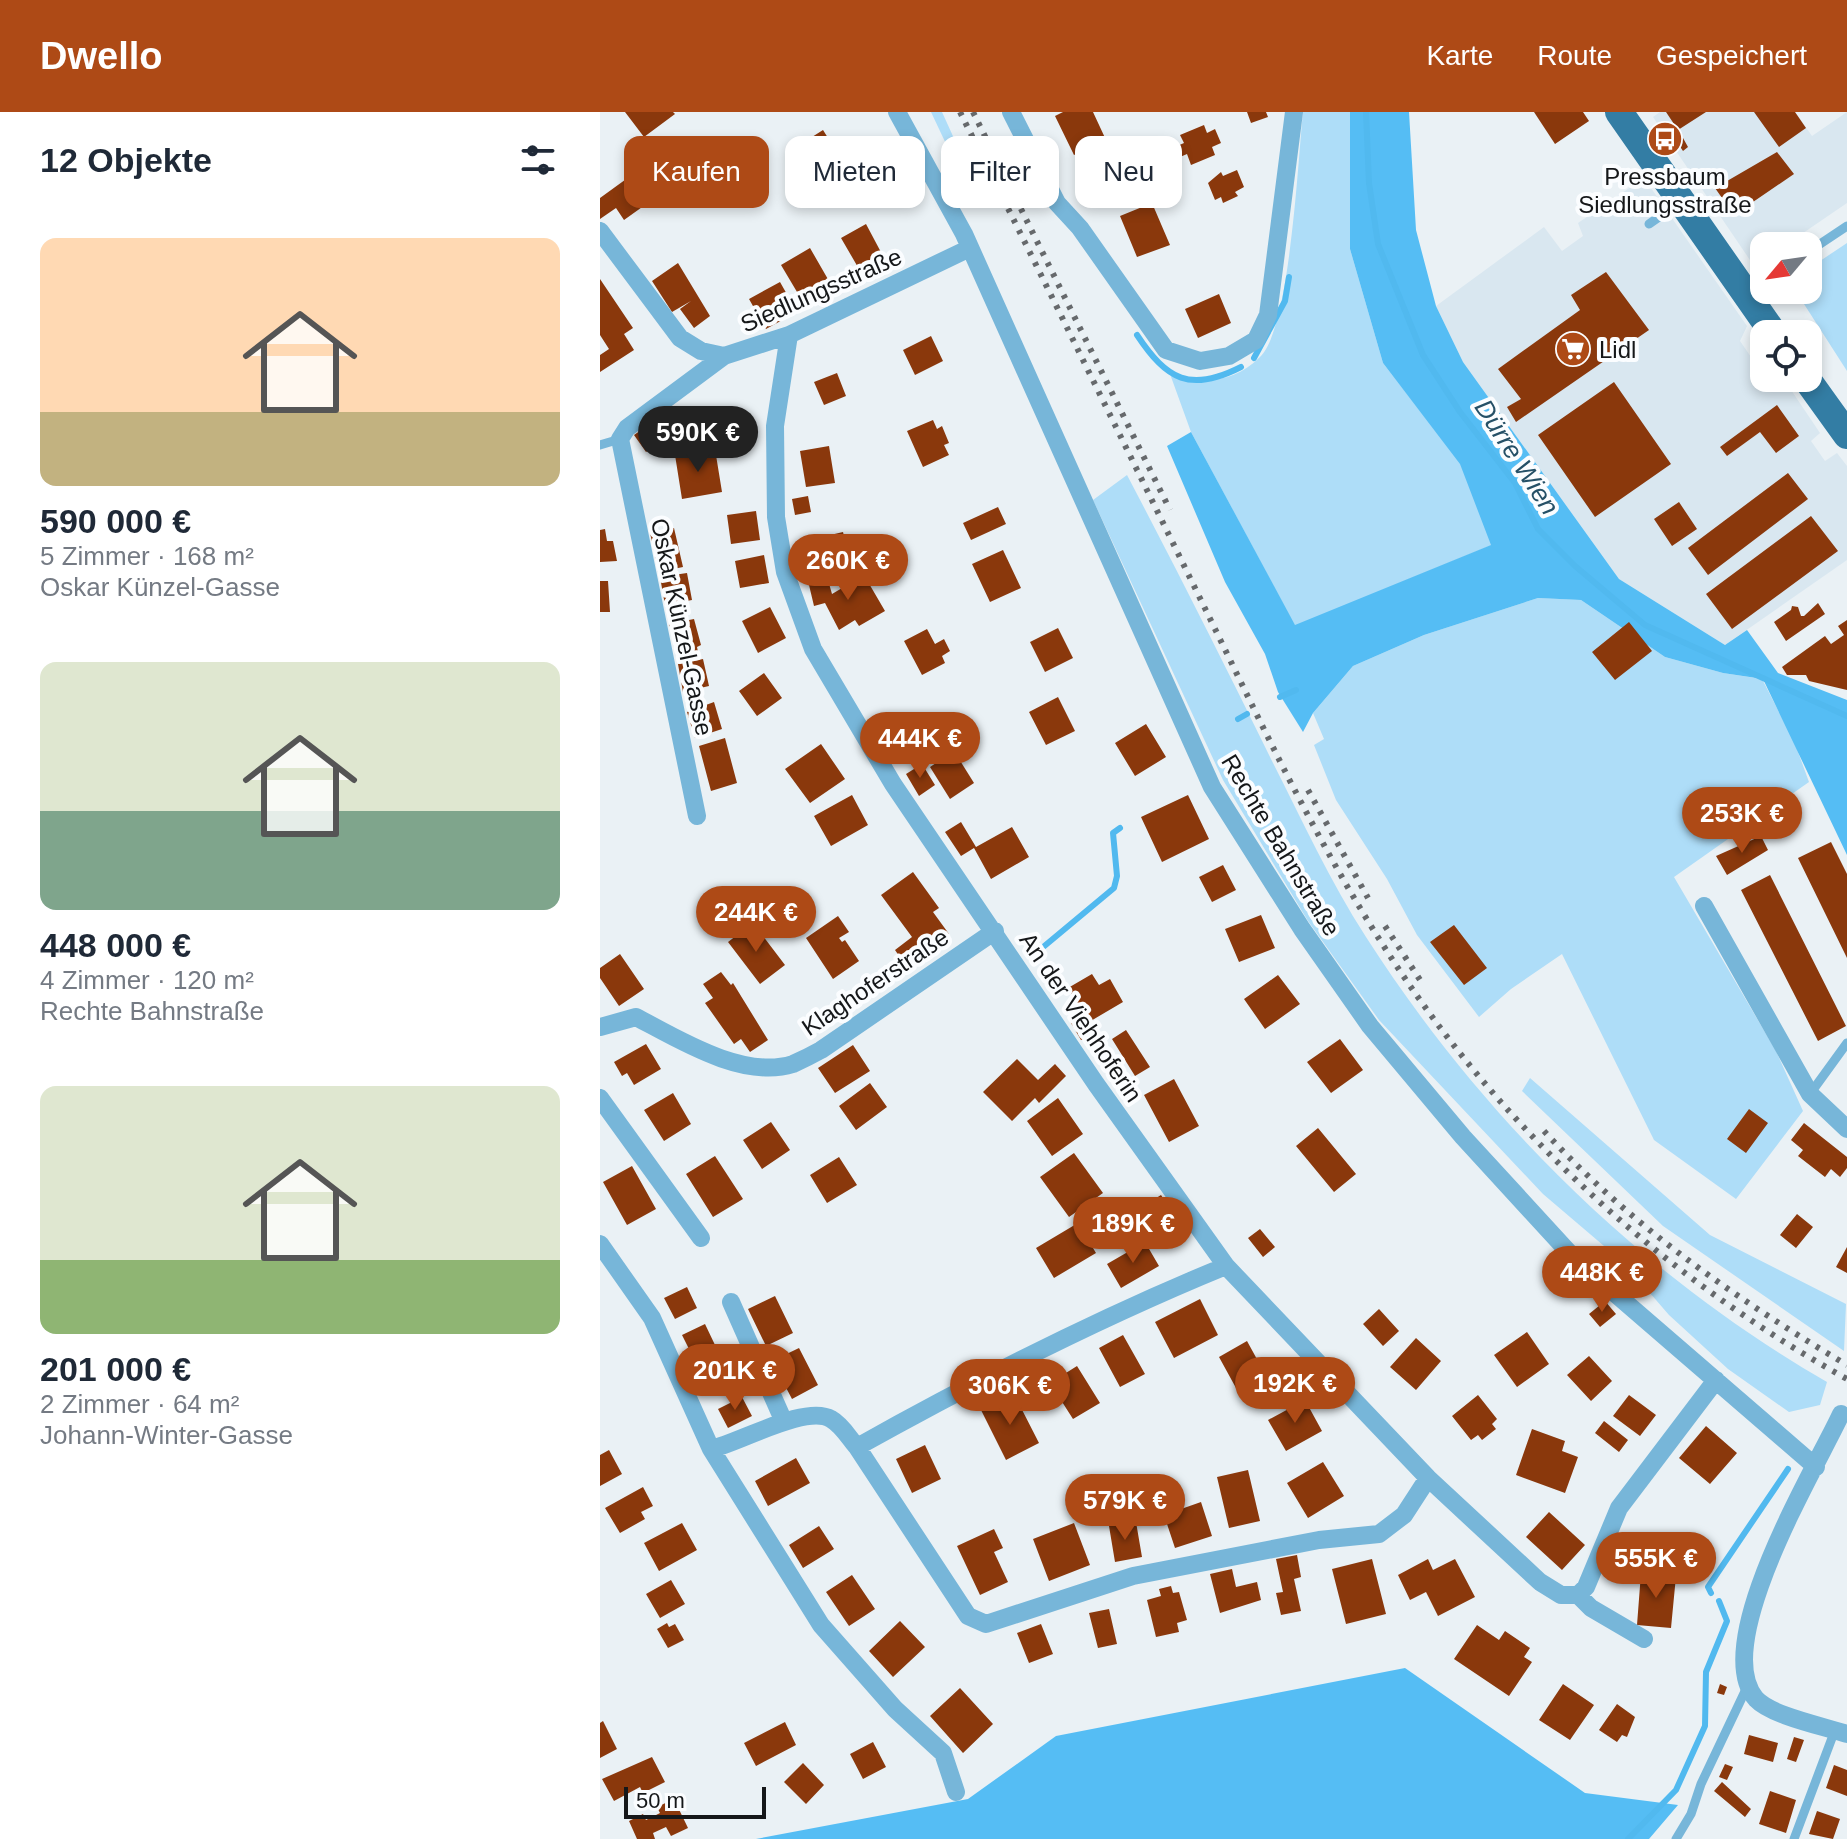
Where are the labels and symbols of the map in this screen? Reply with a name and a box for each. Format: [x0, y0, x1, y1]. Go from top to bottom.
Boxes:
bus stop icon: Pressbaum Siedlungsstraße [1646, 120, 1684, 158]
place label: Pressbaum Siedlungsstraße [1578, 163, 1752, 218]
north arrow [1750, 232, 1822, 304]
street label: Siedlungsstraße [736, 242, 906, 338]
supermarket icon: Lidl [1554, 330, 1592, 368]
place label: Lidl [1599, 336, 1636, 363]
water label: Dürre Wien [1469, 394, 1565, 520]
pin: 590K € [633, 406, 763, 474]
street label: Oskar Künzel-Gasse [646, 516, 718, 738]
pin: 260K € [783, 534, 913, 602]
pin: 444K € [855, 712, 985, 780]
street label: Rechte Bahnstraße [1216, 749, 1346, 941]
pin: 253K € [1677, 787, 1807, 855]
pin: 244K € [691, 886, 821, 954]
street label: Klaghoferstraße [797, 923, 953, 1041]
street label: An der Viehhoferin [1014, 927, 1148, 1107]
pin: 189K € [1068, 1197, 1198, 1265]
pin: 448K € [1537, 1246, 1667, 1314]
pin: 201K € [670, 1344, 800, 1412]
pin: 192K € [1230, 1357, 1360, 1425]
pin: 306K € [945, 1359, 1075, 1427]
pin: 579K € [1060, 1474, 1190, 1542]
pin: 555K € [1591, 1532, 1721, 1600]
scale bar [624, 1783, 766, 1819]

